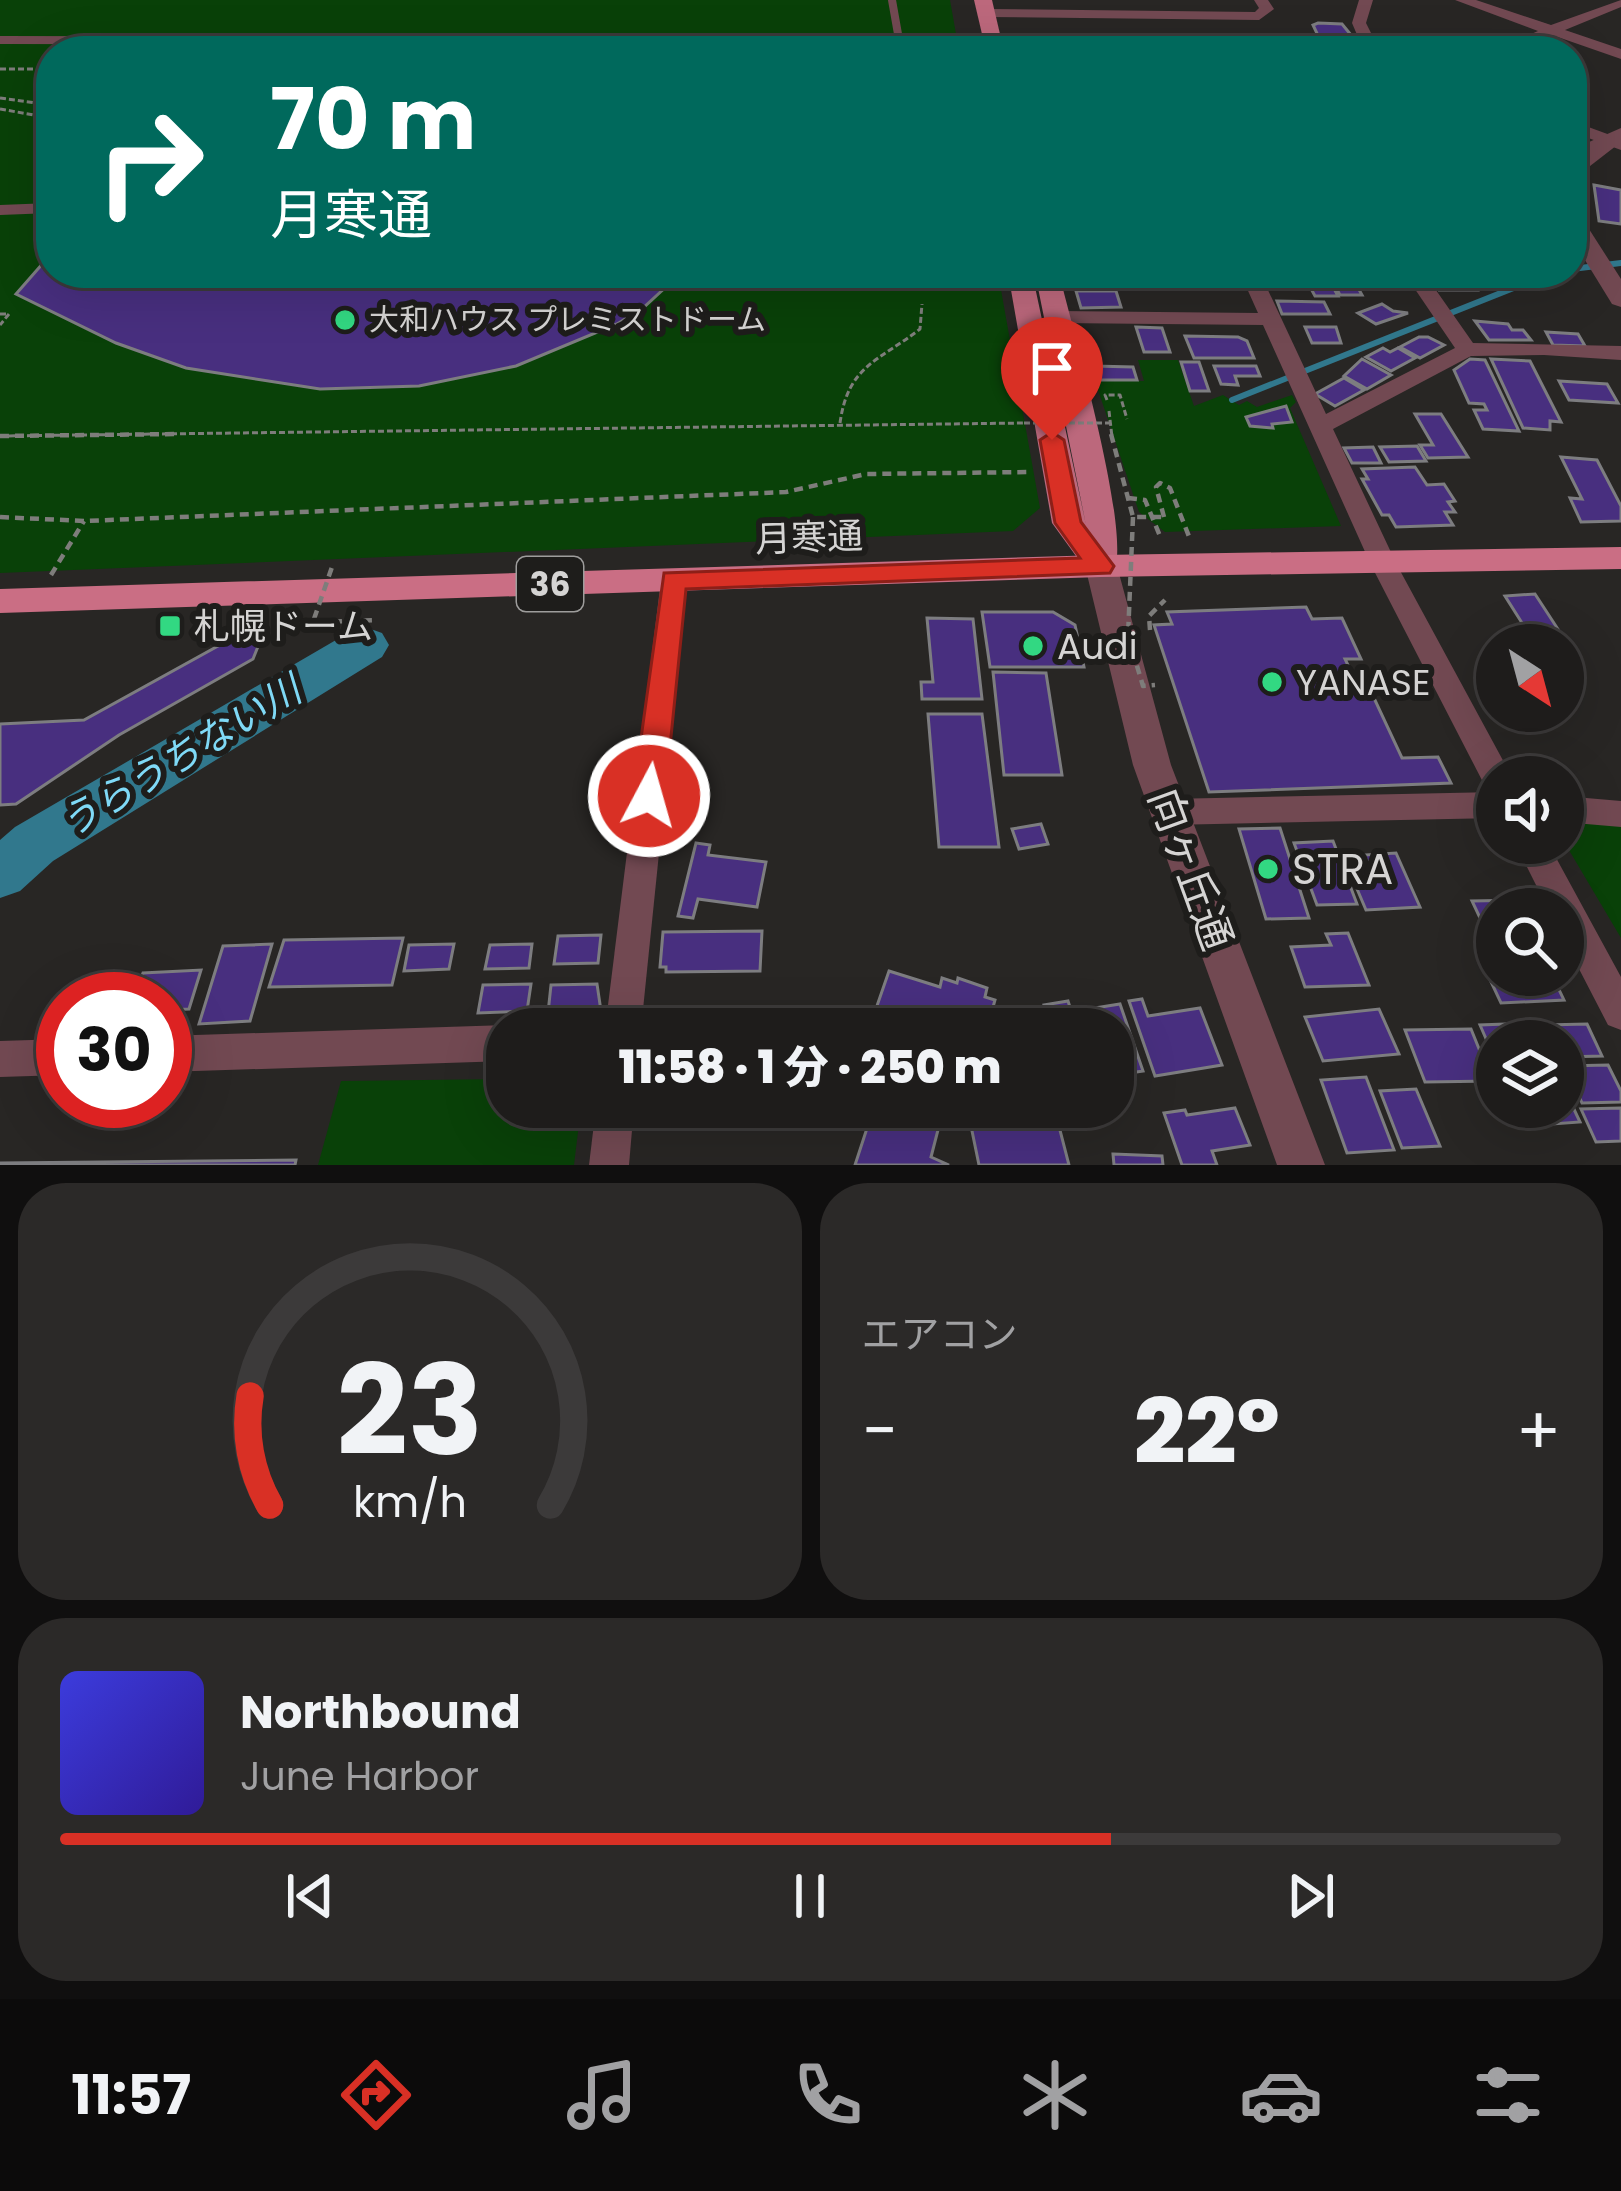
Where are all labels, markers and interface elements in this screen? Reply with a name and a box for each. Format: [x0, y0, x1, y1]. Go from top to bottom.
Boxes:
text: 70 m [270, 61, 476, 178]
icon: right [72, 84, 228, 240]
text: 月寒通 [270, 177, 432, 253]
place label: 大和ハウス プレミストドーム [369, 298, 766, 341]
marker: 大和ハウス プレミストドーム [332, 307, 358, 333]
pin [1001, 317, 1103, 440]
icon: arrive [1019, 335, 1085, 401]
street label: 月寒通 [754, 510, 864, 565]
road number: 36 [517, 557, 583, 611]
place label: 札幌ドーム [194, 601, 373, 652]
marker: 札幌ドーム [157, 613, 183, 639]
place label: Audi [1057, 621, 1138, 672]
north arrow [1476, 624, 1584, 732]
map controls [1476, 624, 1584, 1128]
marker: Audi [1020, 633, 1046, 659]
place label: YANASE [1296, 657, 1430, 708]
water label: うらうちない川 [49, 660, 315, 850]
marker: YANASE [1259, 669, 1285, 695]
position arrow [586, 733, 712, 859]
button: sound [1476, 756, 1584, 864]
street label: 向ヶ丘通 [1134, 780, 1247, 958]
place label: STRA [1292, 840, 1393, 899]
marker: STRA [1255, 856, 1281, 882]
button: search [1476, 888, 1584, 996]
speed limit sign: 30 [36, 972, 192, 1128]
button: layers [1476, 1020, 1584, 1128]
text: 11:58 · 1 分 · 250 m [618, 1036, 1002, 1099]
text: エアコン [862, 1307, 1018, 1362]
text: 23 [336, 1323, 483, 1498]
text: 22° [1134, 1368, 1280, 1495]
text: − [862, 1385, 898, 1477]
text: + [1516, 1385, 1561, 1477]
text: km/h [353, 1471, 467, 1531]
text: Northbound [240, 1681, 521, 1744]
text: June Harbor [240, 1749, 479, 1804]
icon: previous [277, 1863, 343, 1929]
icon: pause [777, 1863, 843, 1929]
icon: next [1278, 1863, 1344, 1929]
icon: directions [334, 2053, 418, 2137]
icon: music [560, 2053, 644, 2137]
icon: phone [786, 2053, 870, 2137]
icon: climate [1013, 2053, 1097, 2137]
icon: car [1239, 2053, 1323, 2137]
icon: filters [1466, 2053, 1550, 2137]
text: 11:57 [71, 2057, 191, 2133]

